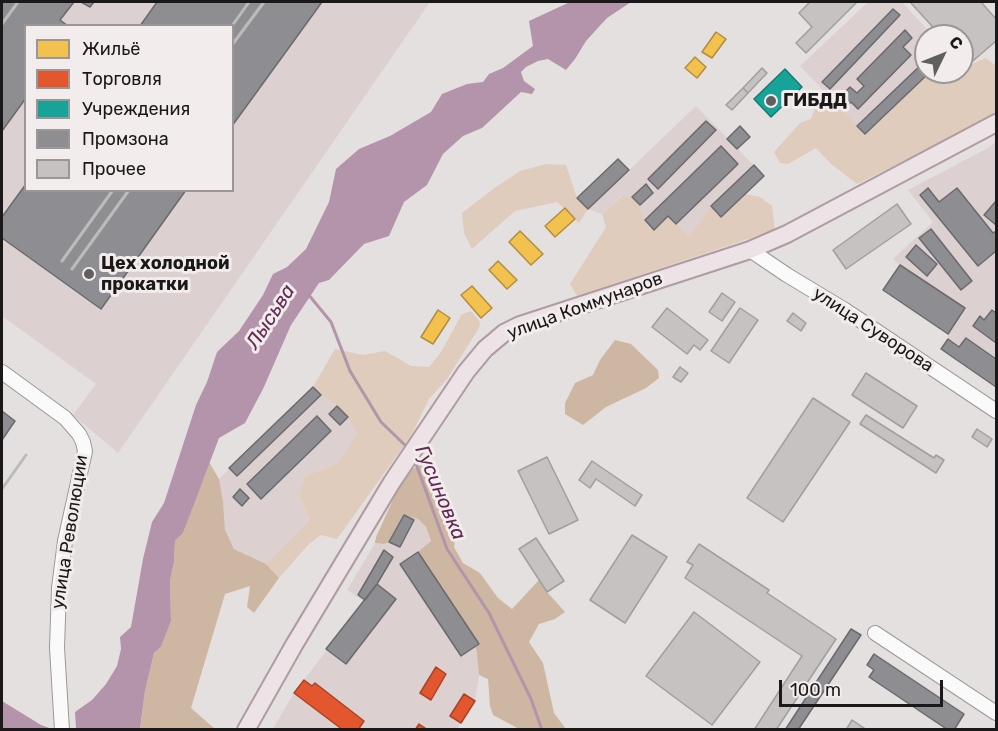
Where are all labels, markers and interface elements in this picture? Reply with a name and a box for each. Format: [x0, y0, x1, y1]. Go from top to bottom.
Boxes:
legend [24, 24, 234, 192]
north arrow [914, 24, 974, 84]
text: С [945, 32, 967, 53]
text: Жильё [82, 38, 140, 60]
text: Торговля [82, 68, 162, 90]
place label: ГИБДД [783, 90, 847, 112]
marker: ГИБДД [764, 94, 778, 108]
text: Учреждения [82, 98, 190, 120]
text: Промзона [82, 128, 169, 150]
text: Прочее [82, 158, 146, 180]
place label: Цех холодной прокатки [101, 253, 230, 296]
marker: Цех холодной прокатки [82, 267, 96, 281]
street label: улица Коммунаров [504, 268, 666, 344]
water label: Лысьва [241, 280, 301, 354]
street label: улица Суворова [809, 283, 937, 377]
water label: Гусиновка [409, 442, 471, 544]
street label: улица Революции [47, 453, 93, 611]
scale bar [782, 668, 946, 706]
text: 100 m [790, 679, 841, 701]

